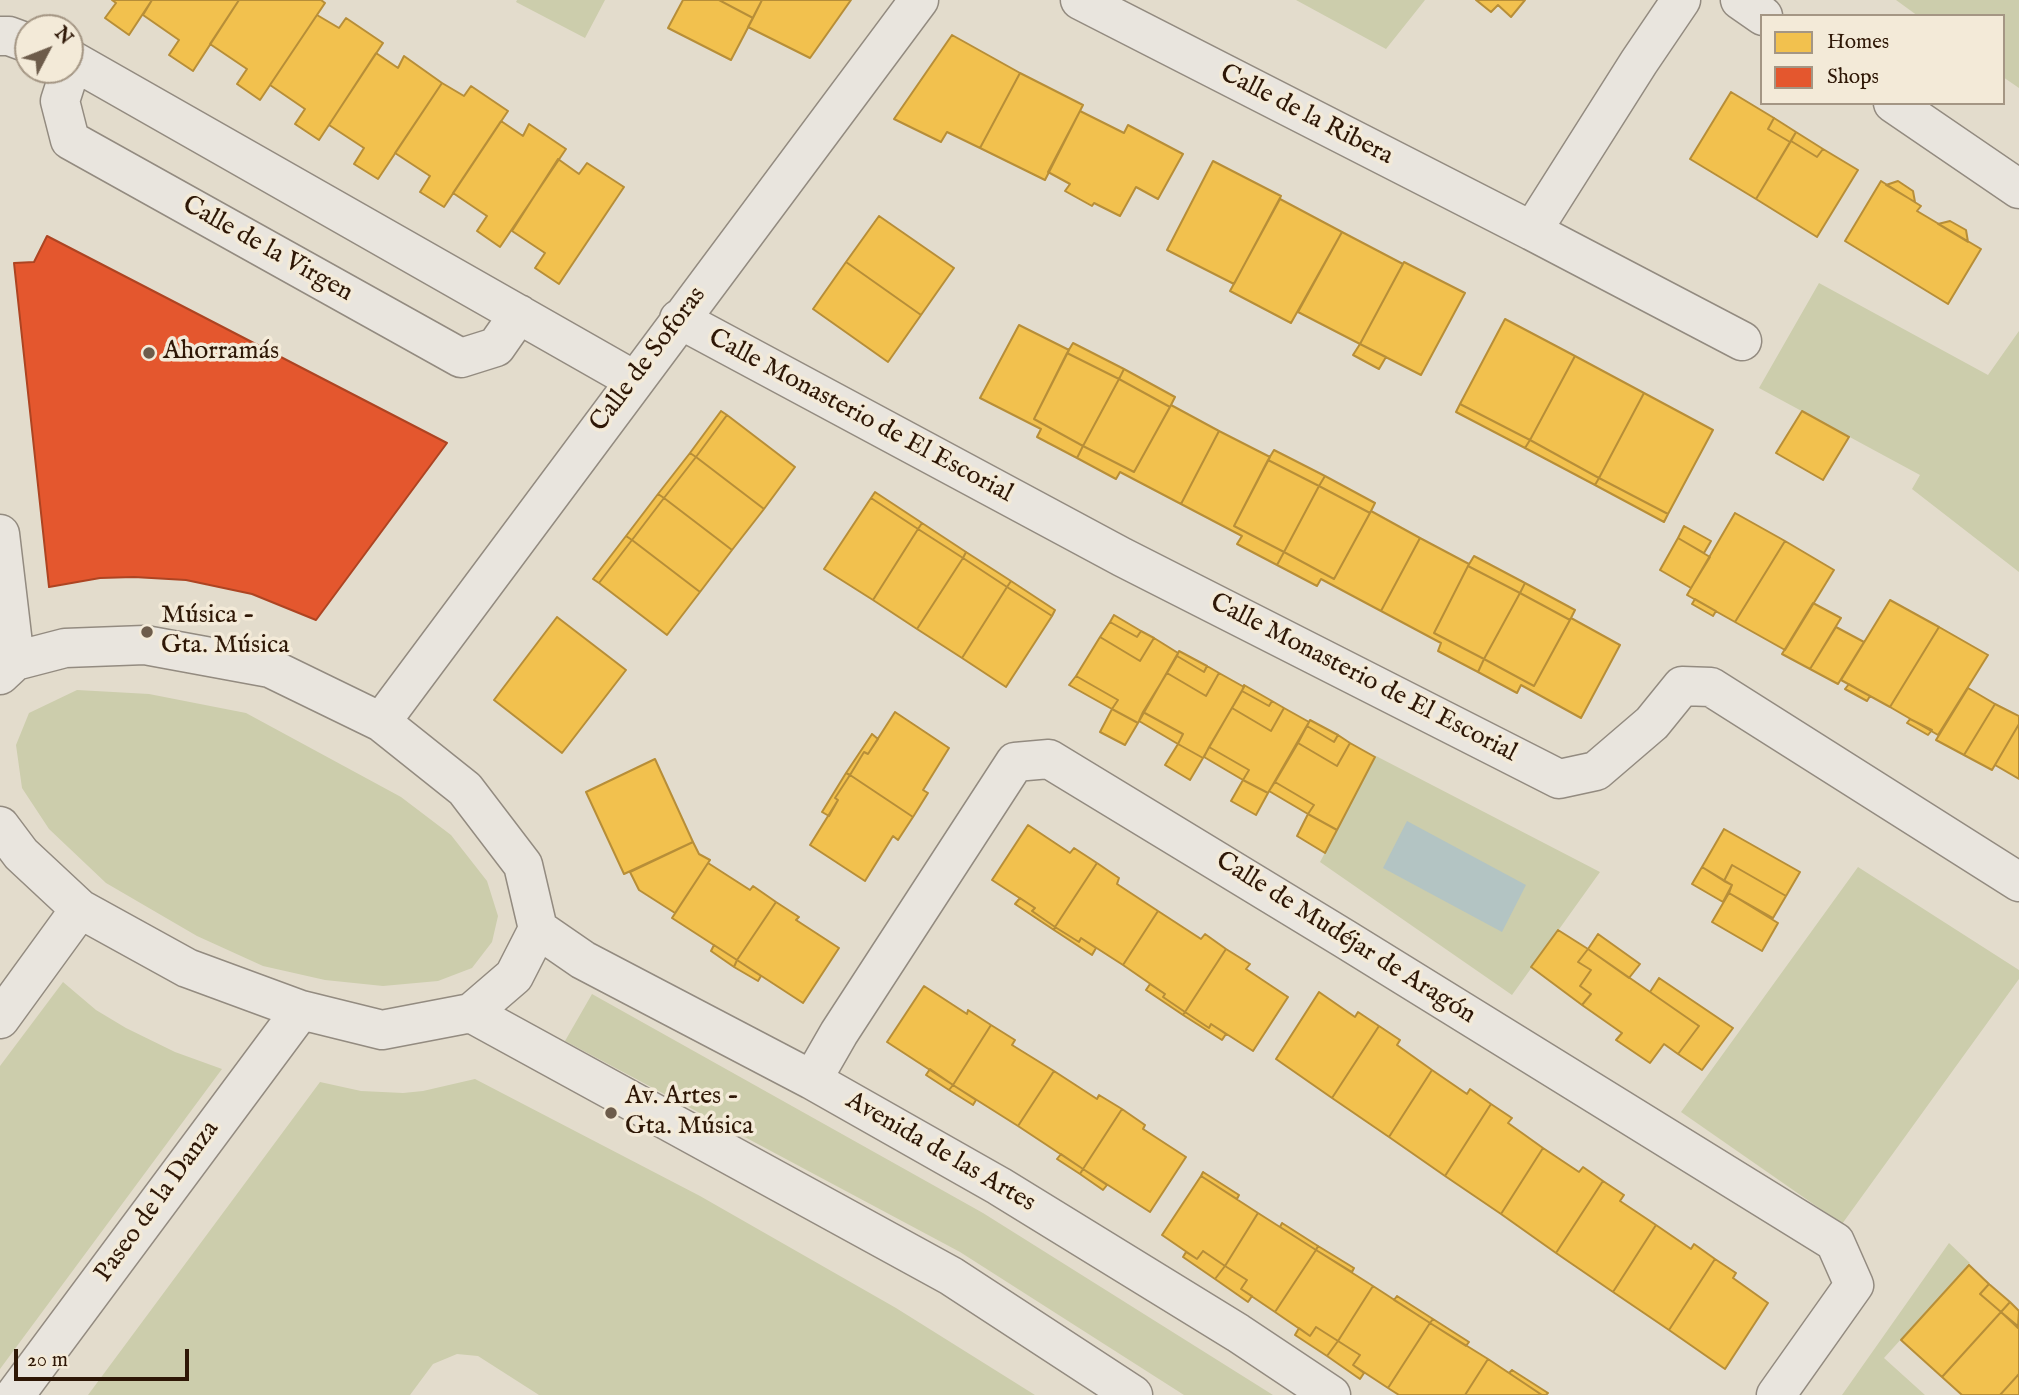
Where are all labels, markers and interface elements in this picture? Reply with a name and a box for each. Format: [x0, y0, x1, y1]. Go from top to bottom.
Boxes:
north arrow [14, 14, 84, 84]
legend [1760, 14, 2005, 105]
text: N [49, 22, 78, 50]
text: Homes [1827, 29, 1889, 56]
street label: Calle de la Ribera [1214, 59, 1398, 173]
text: Shops [1827, 64, 1879, 91]
street label: Calle de la Virgen [176, 190, 358, 310]
street label: Calle de Soforas [584, 281, 714, 439]
street label: Calle Monasterio de El Escorial [702, 323, 1018, 511]
place label: Ahorramás [163, 337, 279, 369]
marker: Ahorramás [141, 345, 157, 361]
street label: Calle Monasterio de El Escorial [1204, 588, 1522, 770]
place label: Música - Gta. Música [161, 601, 289, 662]
marker: Música - Gta. Música [139, 624, 155, 640]
street label: Calle de Mudéjar de Aragón [1209, 846, 1481, 1032]
place label: Av. Artes - Gta. Música [625, 1082, 753, 1144]
street label: Avenida de las Artes [840, 1086, 1040, 1220]
marker: Av. Artes - Gta. Música [603, 1105, 619, 1121]
street label: Paseo de la Danza [89, 1115, 227, 1289]
scale bar [18, 1336, 192, 1380]
text: 20 m [27, 1347, 68, 1374]

